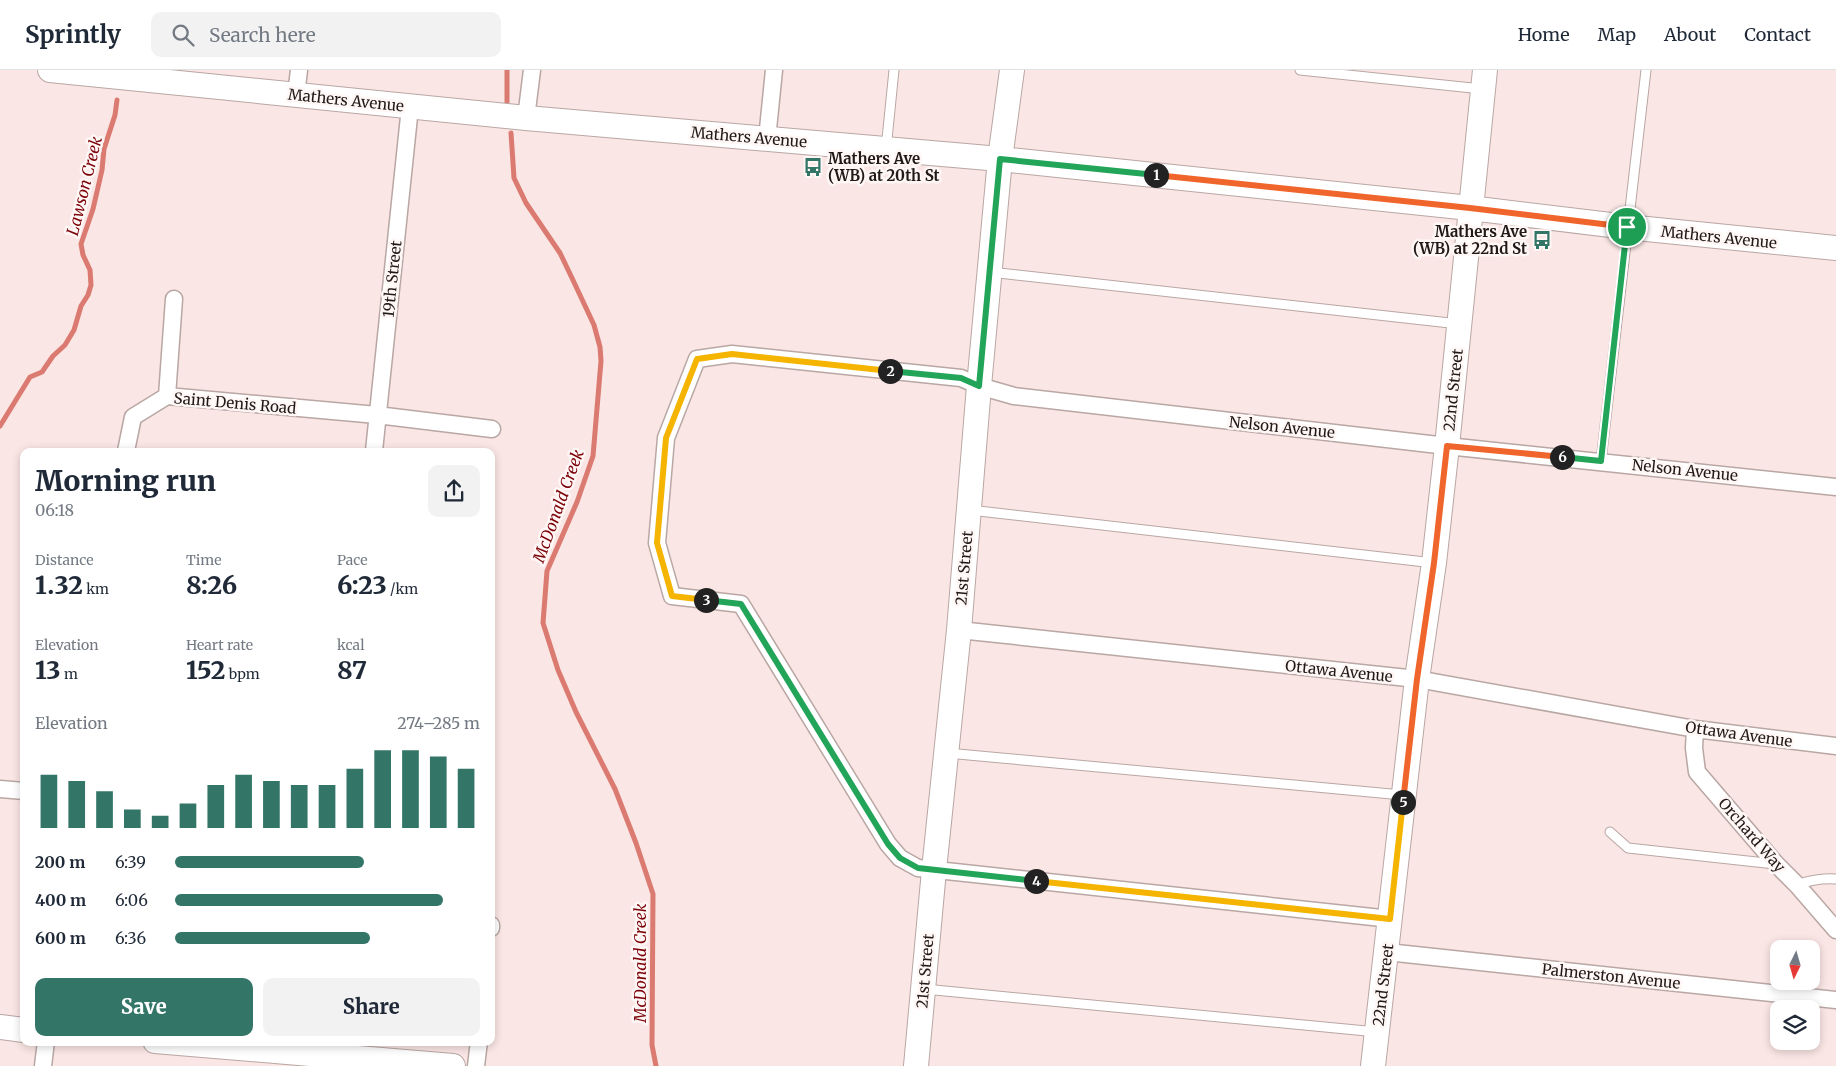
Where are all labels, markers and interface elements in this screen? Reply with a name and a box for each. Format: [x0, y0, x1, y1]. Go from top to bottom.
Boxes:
search box [151, 12, 501, 57]
text: Sprintly [25, 19, 121, 50]
icon: search [169, 21, 197, 49]
text: Search here [209, 23, 316, 47]
text: Home [1518, 23, 1570, 46]
text: Map [1598, 23, 1636, 46]
text: About [1664, 23, 1716, 46]
text: Contact [1744, 23, 1811, 46]
street label: Mathers Avenue [287, 84, 405, 116]
street label: Mathers Avenue [690, 122, 808, 152]
water label: Lawson Creek [62, 134, 106, 238]
place label: Mathers Ave (WB) at 20th St [828, 149, 940, 185]
bus stop icon: Mathers Ave (WB) at 20th St [802, 156, 824, 178]
pin: 1 [1144, 162, 1168, 188]
text: 1 [1153, 166, 1160, 184]
pin [1606, 206, 1648, 248]
icon: arrive [1613, 213, 1641, 241]
street label: Mathers Avenue [1660, 221, 1778, 253]
place label: Mathers Ave (WB) at 22nd St [1413, 222, 1527, 258]
bus stop icon: Mathers Ave (WB) at 22nd St [1531, 229, 1553, 251]
street label: 19th Street [379, 239, 406, 318]
street label: 22nd Street [1439, 348, 1467, 432]
pin: 2 [878, 358, 902, 384]
text: 2 [886, 362, 895, 380]
street label: Saint Denis Road [173, 388, 297, 418]
street label: Nelson Avenue [1228, 412, 1336, 442]
pin: 6 [1550, 444, 1574, 470]
water label: McDonald Creek [528, 447, 588, 566]
text: 6 [1558, 448, 1567, 466]
street label: Nelson Avenue [1631, 455, 1739, 485]
text: Morning run [35, 463, 216, 499]
button: share [428, 465, 480, 517]
text: 06:18 [35, 500, 74, 520]
street label: 21st Street [951, 530, 977, 606]
text: Distance [35, 551, 94, 569]
text: Time [186, 551, 222, 569]
text: Pace [337, 551, 368, 569]
text: 1.32 [35, 569, 83, 601]
text: 8:26 [186, 569, 237, 601]
text: 6:23 [337, 569, 387, 601]
text: km [83, 580, 109, 598]
text: /km [387, 580, 418, 598]
pin: 3 [694, 588, 718, 612]
text: 3 [702, 591, 711, 609]
text: Elevation [35, 636, 99, 654]
text: Heart rate [186, 636, 253, 654]
text: kcal [337, 636, 365, 654]
text: 13 [35, 654, 61, 686]
text: 152 [186, 654, 226, 686]
text: 87 [337, 654, 367, 686]
street label: Ottawa Avenue [1284, 656, 1394, 686]
text: m [61, 665, 78, 683]
text: bpm [226, 665, 260, 683]
text: Elevation [35, 713, 108, 733]
text: 274–285 m [397, 713, 480, 733]
street label: Ottawa Avenue [1684, 717, 1794, 751]
pin: 5 [1390, 790, 1416, 814]
text: 5 [1399, 793, 1408, 811]
street label: Orchard Way [1715, 794, 1790, 876]
text: 200 m [35, 852, 85, 872]
text: 6:39 [115, 852, 146, 872]
pin: 4 [1024, 868, 1048, 894]
text: 4 [1032, 872, 1041, 890]
text: 400 m [35, 890, 86, 910]
text: 6:06 [115, 890, 148, 910]
water label: McDonald Creek [630, 903, 650, 1023]
text: 600 m [35, 928, 86, 948]
text: 6:36 [115, 928, 146, 948]
street label: 21st Street [912, 933, 938, 1009]
north arrow [1770, 940, 1820, 990]
map controls [1770, 940, 1820, 1050]
street label: 22nd Street [1369, 943, 1398, 1027]
street label: Palmerston Avenue [1541, 959, 1681, 993]
button: Save [35, 978, 253, 1036]
button: Share [263, 978, 480, 1036]
button: layers [1770, 1000, 1820, 1050]

